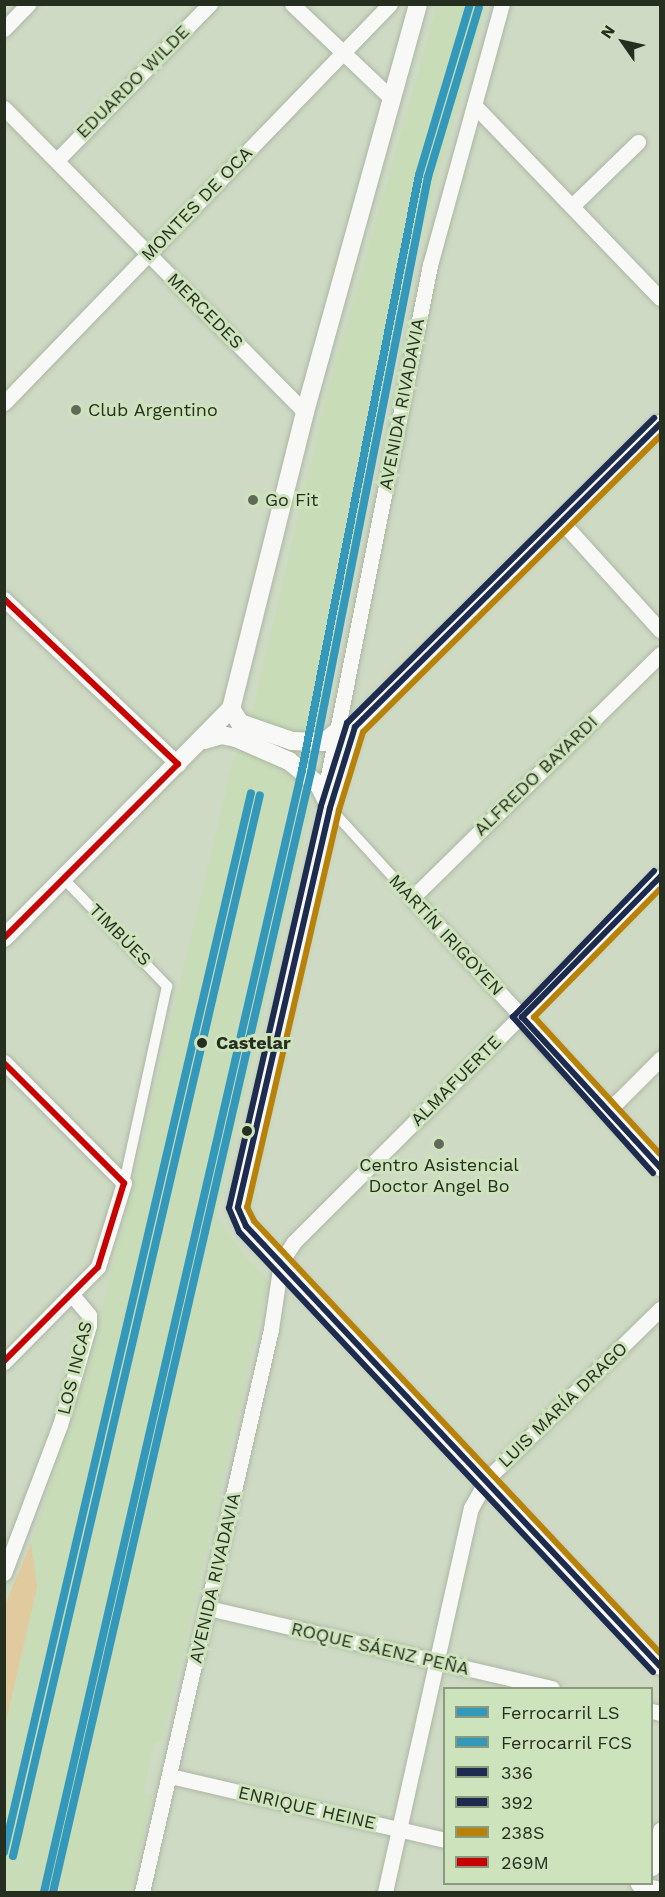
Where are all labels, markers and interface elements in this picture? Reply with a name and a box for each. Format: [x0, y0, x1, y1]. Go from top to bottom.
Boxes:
north arrow [593, 12, 653, 72]
street label: EDUARDO WILDE [72, 21, 194, 143]
text: N [596, 21, 619, 42]
street label: MONTES DE OCA [137, 142, 257, 266]
street label: MERCEDES [163, 269, 247, 353]
street label: AVENIDA RIVADAVIA [375, 316, 429, 492]
place label: Club Argentino [88, 399, 218, 421]
marker: Club Argentino [69, 403, 83, 417]
place label: Go Fit [265, 489, 318, 511]
marker: Go Fit [246, 493, 260, 507]
street label: ALFREDO BAYARDI [470, 712, 602, 840]
street label: MARTÍN IRIGOYEN [384, 870, 508, 1000]
street label: TIMBÚES [84, 899, 156, 971]
street label: ALMAFUERTE [406, 1031, 506, 1131]
place label: Castelar [216, 1032, 291, 1054]
marker: Castelar [193, 1034, 211, 1052]
unlabelled marker [241, 1125, 253, 1137]
marker: Centro Asistencial Doctor Angel Bo [430, 1135, 448, 1153]
place label: Centro Asistencial Doctor Angel Bo [359, 1155, 519, 1198]
street label: LOS INCAS [53, 1319, 97, 1417]
street label: LUIS MARÍA DRAGO [494, 1338, 632, 1472]
street label: AVENIDA RIVADAVIA [185, 1490, 245, 1666]
street label: ROQUE SÁENZ PEÑA [289, 1618, 471, 1680]
legend [443, 1687, 653, 1885]
text: Ferrocarril LS [501, 1702, 620, 1723]
text: Ferrocarril FCS [501, 1732, 632, 1753]
text: 336 [501, 1762, 533, 1783]
street label: ENRIQUE HEINE [236, 1782, 378, 1834]
text: 392 [501, 1792, 533, 1813]
text: 238S [501, 1822, 545, 1843]
text: 269M [501, 1852, 549, 1873]

